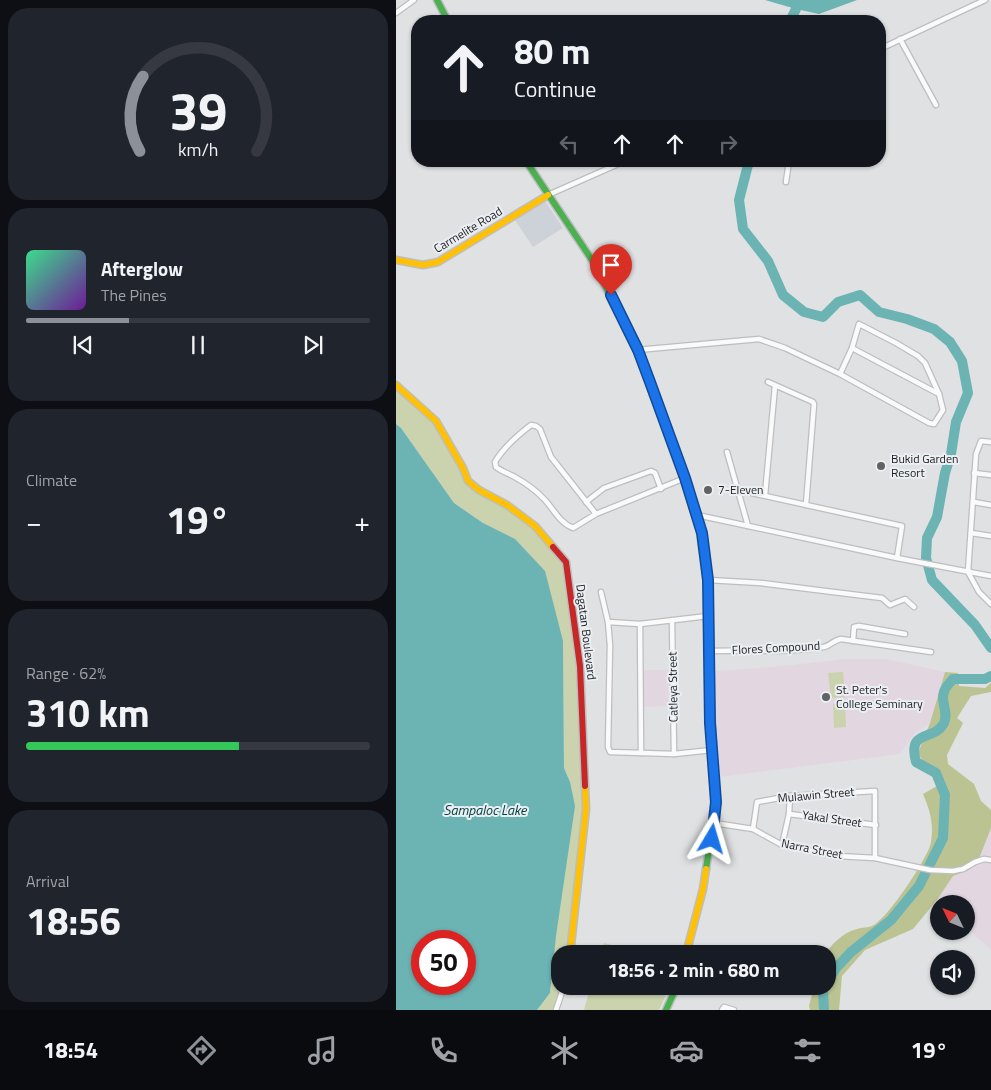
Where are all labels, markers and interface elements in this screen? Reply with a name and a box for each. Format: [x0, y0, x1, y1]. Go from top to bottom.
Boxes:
text: 80 m [514, 24, 590, 78]
icon: ahead [431, 35, 496, 100]
text: 39 [169, 71, 227, 150]
text: Continue [514, 72, 596, 106]
icon: left [555, 130, 583, 158]
icon: ahead [608, 130, 636, 158]
icon: ahead [661, 130, 689, 158]
icon: right [714, 130, 742, 158]
text: km/h [178, 136, 218, 163]
street label: Carmelite Road [430, 202, 506, 258]
pin [590, 244, 632, 295]
icon: arrive [597, 251, 625, 279]
text: Afterglow [101, 254, 183, 283]
text: The Pines [101, 283, 167, 307]
icon: previous [69, 331, 97, 359]
icon: pause [184, 331, 212, 359]
icon: next [299, 331, 327, 359]
place label: Bukid Garden Resort [891, 449, 958, 482]
marker: Bukid Garden Resort [875, 460, 887, 472]
text: Climate [26, 468, 77, 492]
place label: 7-Eleven [718, 480, 764, 499]
marker: 7-Eleven [702, 484, 714, 496]
text: 19° [166, 491, 230, 549]
text: − [26, 500, 42, 543]
text: + [354, 500, 370, 543]
street label: Dagatan Boulevard [571, 583, 602, 681]
street label: Flores Compound [731, 636, 821, 659]
street label: Catleya Street [662, 651, 683, 723]
text: Range · 62% [26, 661, 106, 685]
place label: St. Peter's College Seminary [836, 680, 923, 713]
text: 310 km [26, 684, 150, 742]
marker: St. Peter's College Seminary [820, 691, 832, 703]
street label: Mulawin Street [777, 782, 856, 807]
water label: Sampaloc Lake [444, 799, 528, 820]
street label: Yakal Street [801, 805, 864, 832]
position arrow [685, 812, 737, 864]
street label: Narra Street [780, 833, 845, 864]
text: Arrival [26, 869, 69, 893]
text: 18:56 [26, 892, 121, 950]
north arrow [930, 895, 975, 940]
map controls [930, 895, 975, 995]
speed limit sign: 50 [411, 930, 476, 995]
button: sound [930, 950, 975, 995]
text: 18:56 · 2 min · 680 m [607, 955, 780, 984]
text: 18:54 [43, 1033, 98, 1067]
icon: directions [184, 1033, 219, 1068]
icon: music [305, 1033, 340, 1068]
icon: phone [426, 1033, 461, 1068]
icon: climate [547, 1033, 582, 1068]
icon: car [669, 1033, 704, 1068]
icon: filters [790, 1033, 825, 1068]
text: 19° [911, 1033, 948, 1067]

